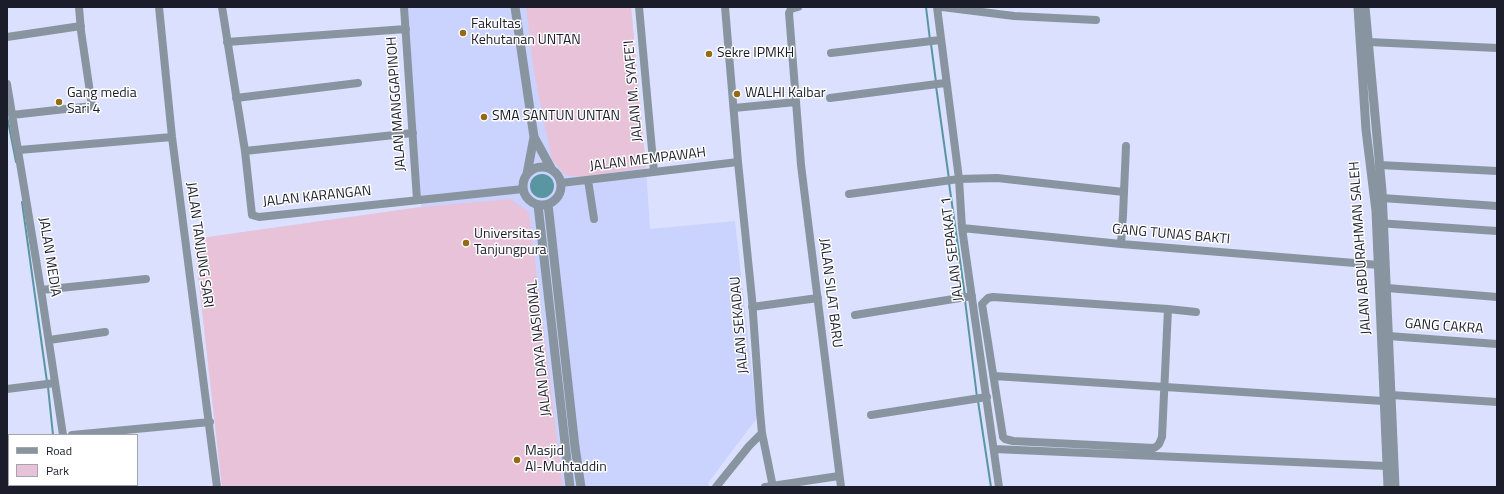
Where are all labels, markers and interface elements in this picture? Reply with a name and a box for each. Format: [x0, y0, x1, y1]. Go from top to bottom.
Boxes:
place label: Fakultas Kehutanan UNTAN [471, 17, 581, 50]
marker: Fakultas Kehutanan UNTAN [458, 28, 468, 38]
street label: JALAN MANGGAPINOH [384, 36, 410, 172]
street label: JALAN M. SYAFE'I [621, 40, 647, 142]
place label: Sekre IPMKH [717, 46, 794, 62]
marker: Sekre IPMKH [704, 49, 714, 59]
place label: Gang media Sari 4 [67, 86, 137, 118]
place label: WALHI Kalbar [745, 86, 826, 102]
marker: WALHI Kalbar [732, 89, 742, 99]
marker: Gang media Sari 4 [54, 97, 64, 107]
place label: SMA SANTUN UNTAN [492, 109, 620, 125]
marker: SMA SANTUN UNTAN [479, 112, 489, 122]
street label: JALAN MEMPAWAH [589, 145, 707, 175]
street label: JALAN ABDURAHMAN SALEH [1347, 161, 1375, 335]
street label: JALAN TANJUNG SARI [182, 181, 216, 309]
street label: JALAN KARANGAN [262, 183, 372, 211]
street label: JALAN SEPAKAT 1 [938, 196, 968, 302]
street label: JALAN MEDIA [34, 216, 64, 298]
street label: GANG TUNAS BAKTI [1111, 221, 1231, 249]
place label: Universitas Tanjungpura [474, 227, 547, 260]
street label: JALAN SILAT BARU [815, 237, 845, 349]
marker: Universitas Tanjungpura [461, 238, 471, 248]
street label: JALAN SEKADAU [727, 276, 753, 374]
street label: JALAN DAYA NASIONAL [524, 279, 556, 417]
street label: GANG CAKRA [1404, 316, 1484, 338]
legend [8, 434, 138, 486]
text: Road [46, 441, 72, 460]
place label: Masjid Al-Muhtaddin [525, 444, 607, 476]
marker: Masjid Al-Muhtaddin [512, 455, 522, 465]
text: Park [46, 461, 69, 480]

